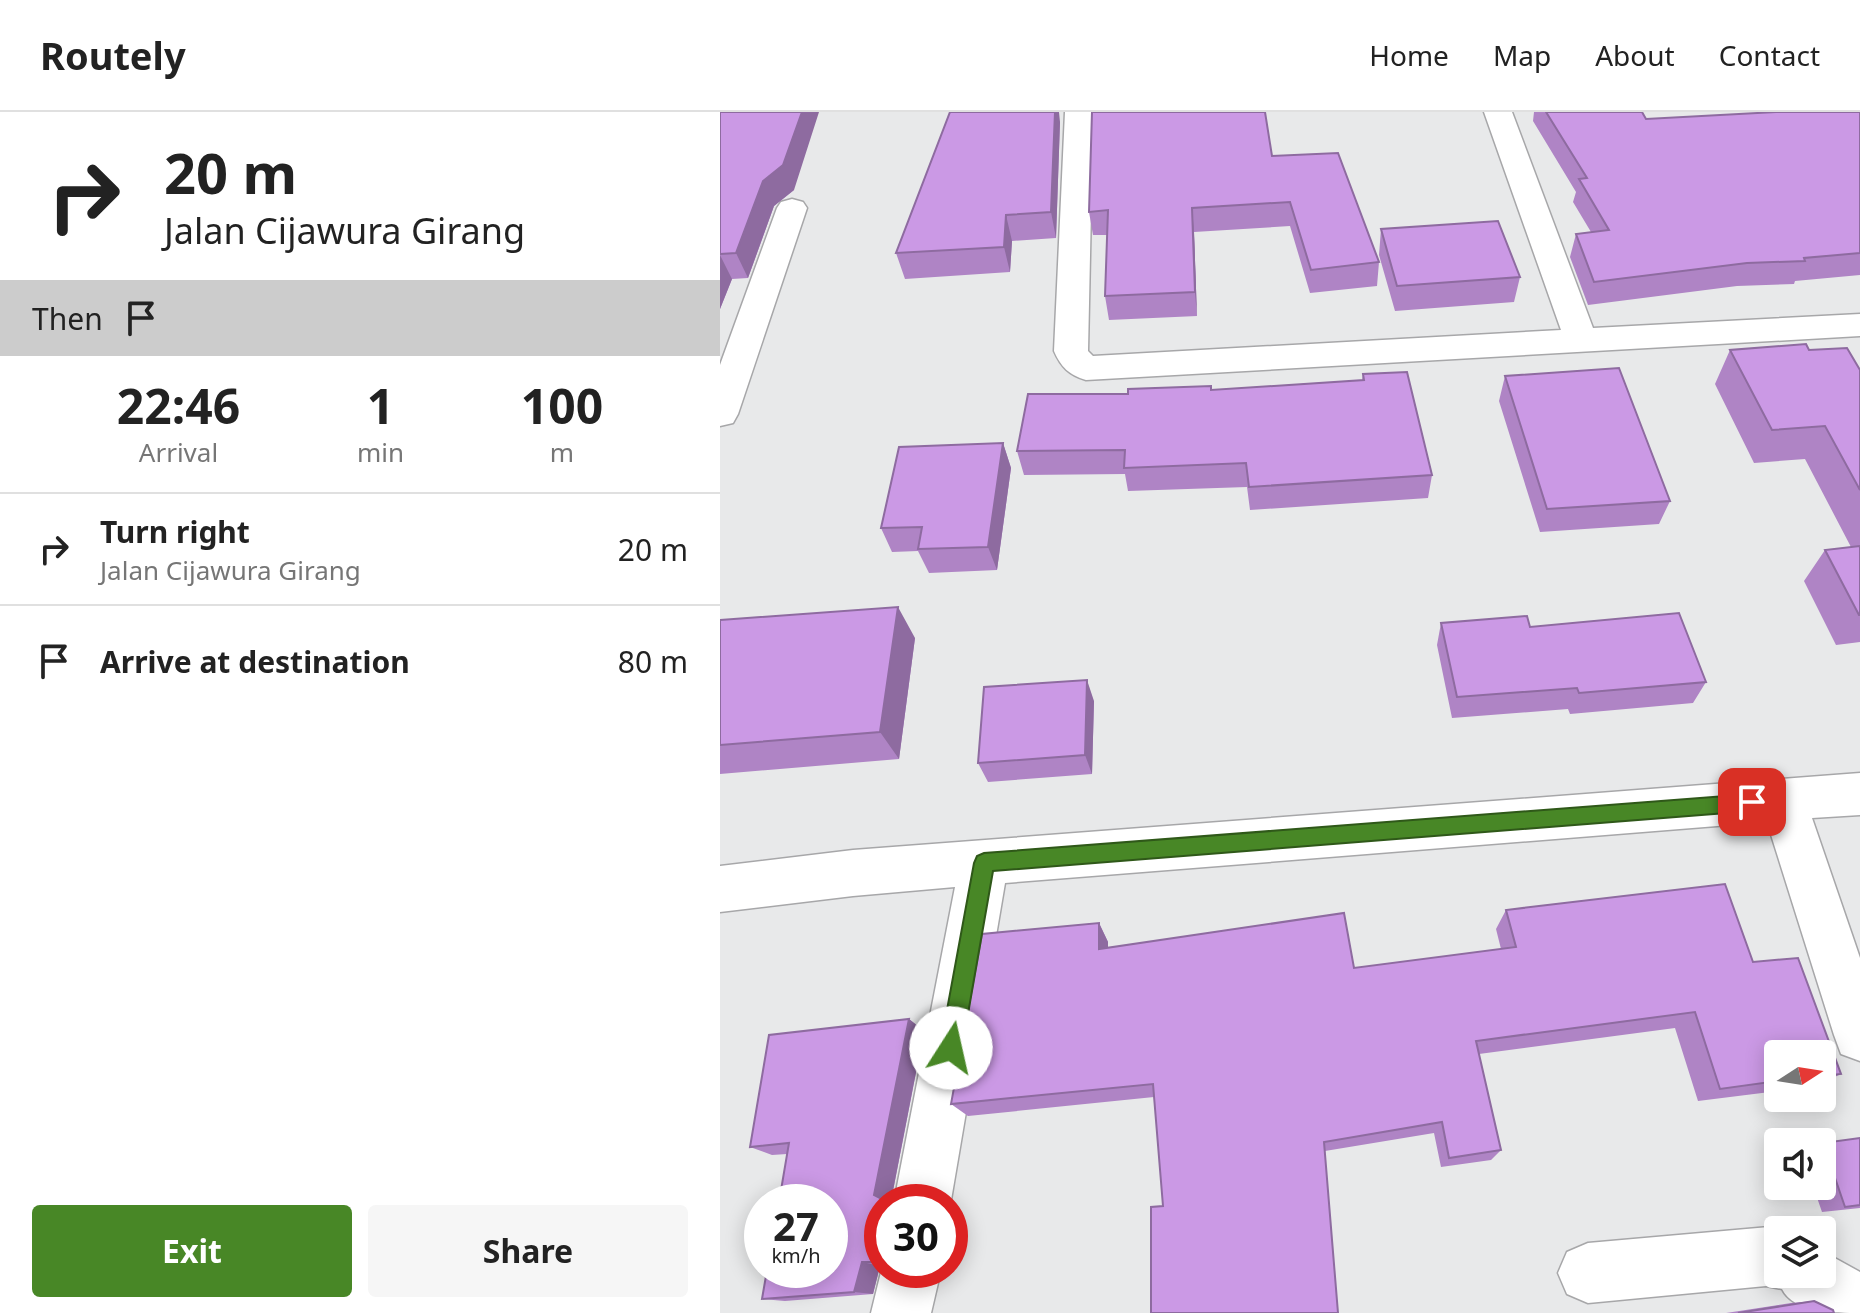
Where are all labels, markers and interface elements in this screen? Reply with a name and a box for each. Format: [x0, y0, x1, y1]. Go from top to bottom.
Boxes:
text: Routely [40, 29, 186, 81]
text: Home [1369, 36, 1449, 74]
text: Map [1493, 36, 1551, 74]
text: About [1595, 36, 1675, 74]
text: Contact [1719, 36, 1820, 74]
text: 20 m [164, 134, 297, 210]
icon: right [32, 144, 136, 248]
text: Jalan Cijawura Girang [164, 206, 525, 255]
icon: arrive [119, 296, 163, 340]
text: Then [32, 298, 103, 339]
text: 22:46 [117, 373, 240, 438]
text: 1 [367, 373, 394, 438]
text: 100 [521, 373, 603, 438]
text: Arrival [139, 434, 218, 470]
text: min [357, 434, 404, 470]
text: m [550, 434, 574, 470]
text: Turn right [100, 511, 250, 552]
icon: right [32, 527, 76, 571]
text: 20 m [618, 529, 688, 570]
text: Jalan Cijawura Girang [100, 552, 361, 588]
icon: arrive [32, 639, 76, 683]
text: Arrive at destination [100, 641, 410, 682]
text: 80 m [618, 641, 688, 682]
pin [1718, 768, 1786, 836]
icon: arrive [1730, 780, 1774, 824]
position arrow [909, 1006, 993, 1090]
north arrow [1764, 1040, 1836, 1112]
map controls [1764, 1040, 1836, 1288]
button: sound [1764, 1128, 1836, 1200]
speed limit sign: 30 [864, 1184, 968, 1288]
text: 27 [773, 1198, 819, 1253]
button: Exit [32, 1205, 352, 1297]
button: Share [368, 1205, 688, 1297]
button: layers [1764, 1216, 1836, 1288]
text: km/h [771, 1242, 821, 1269]

